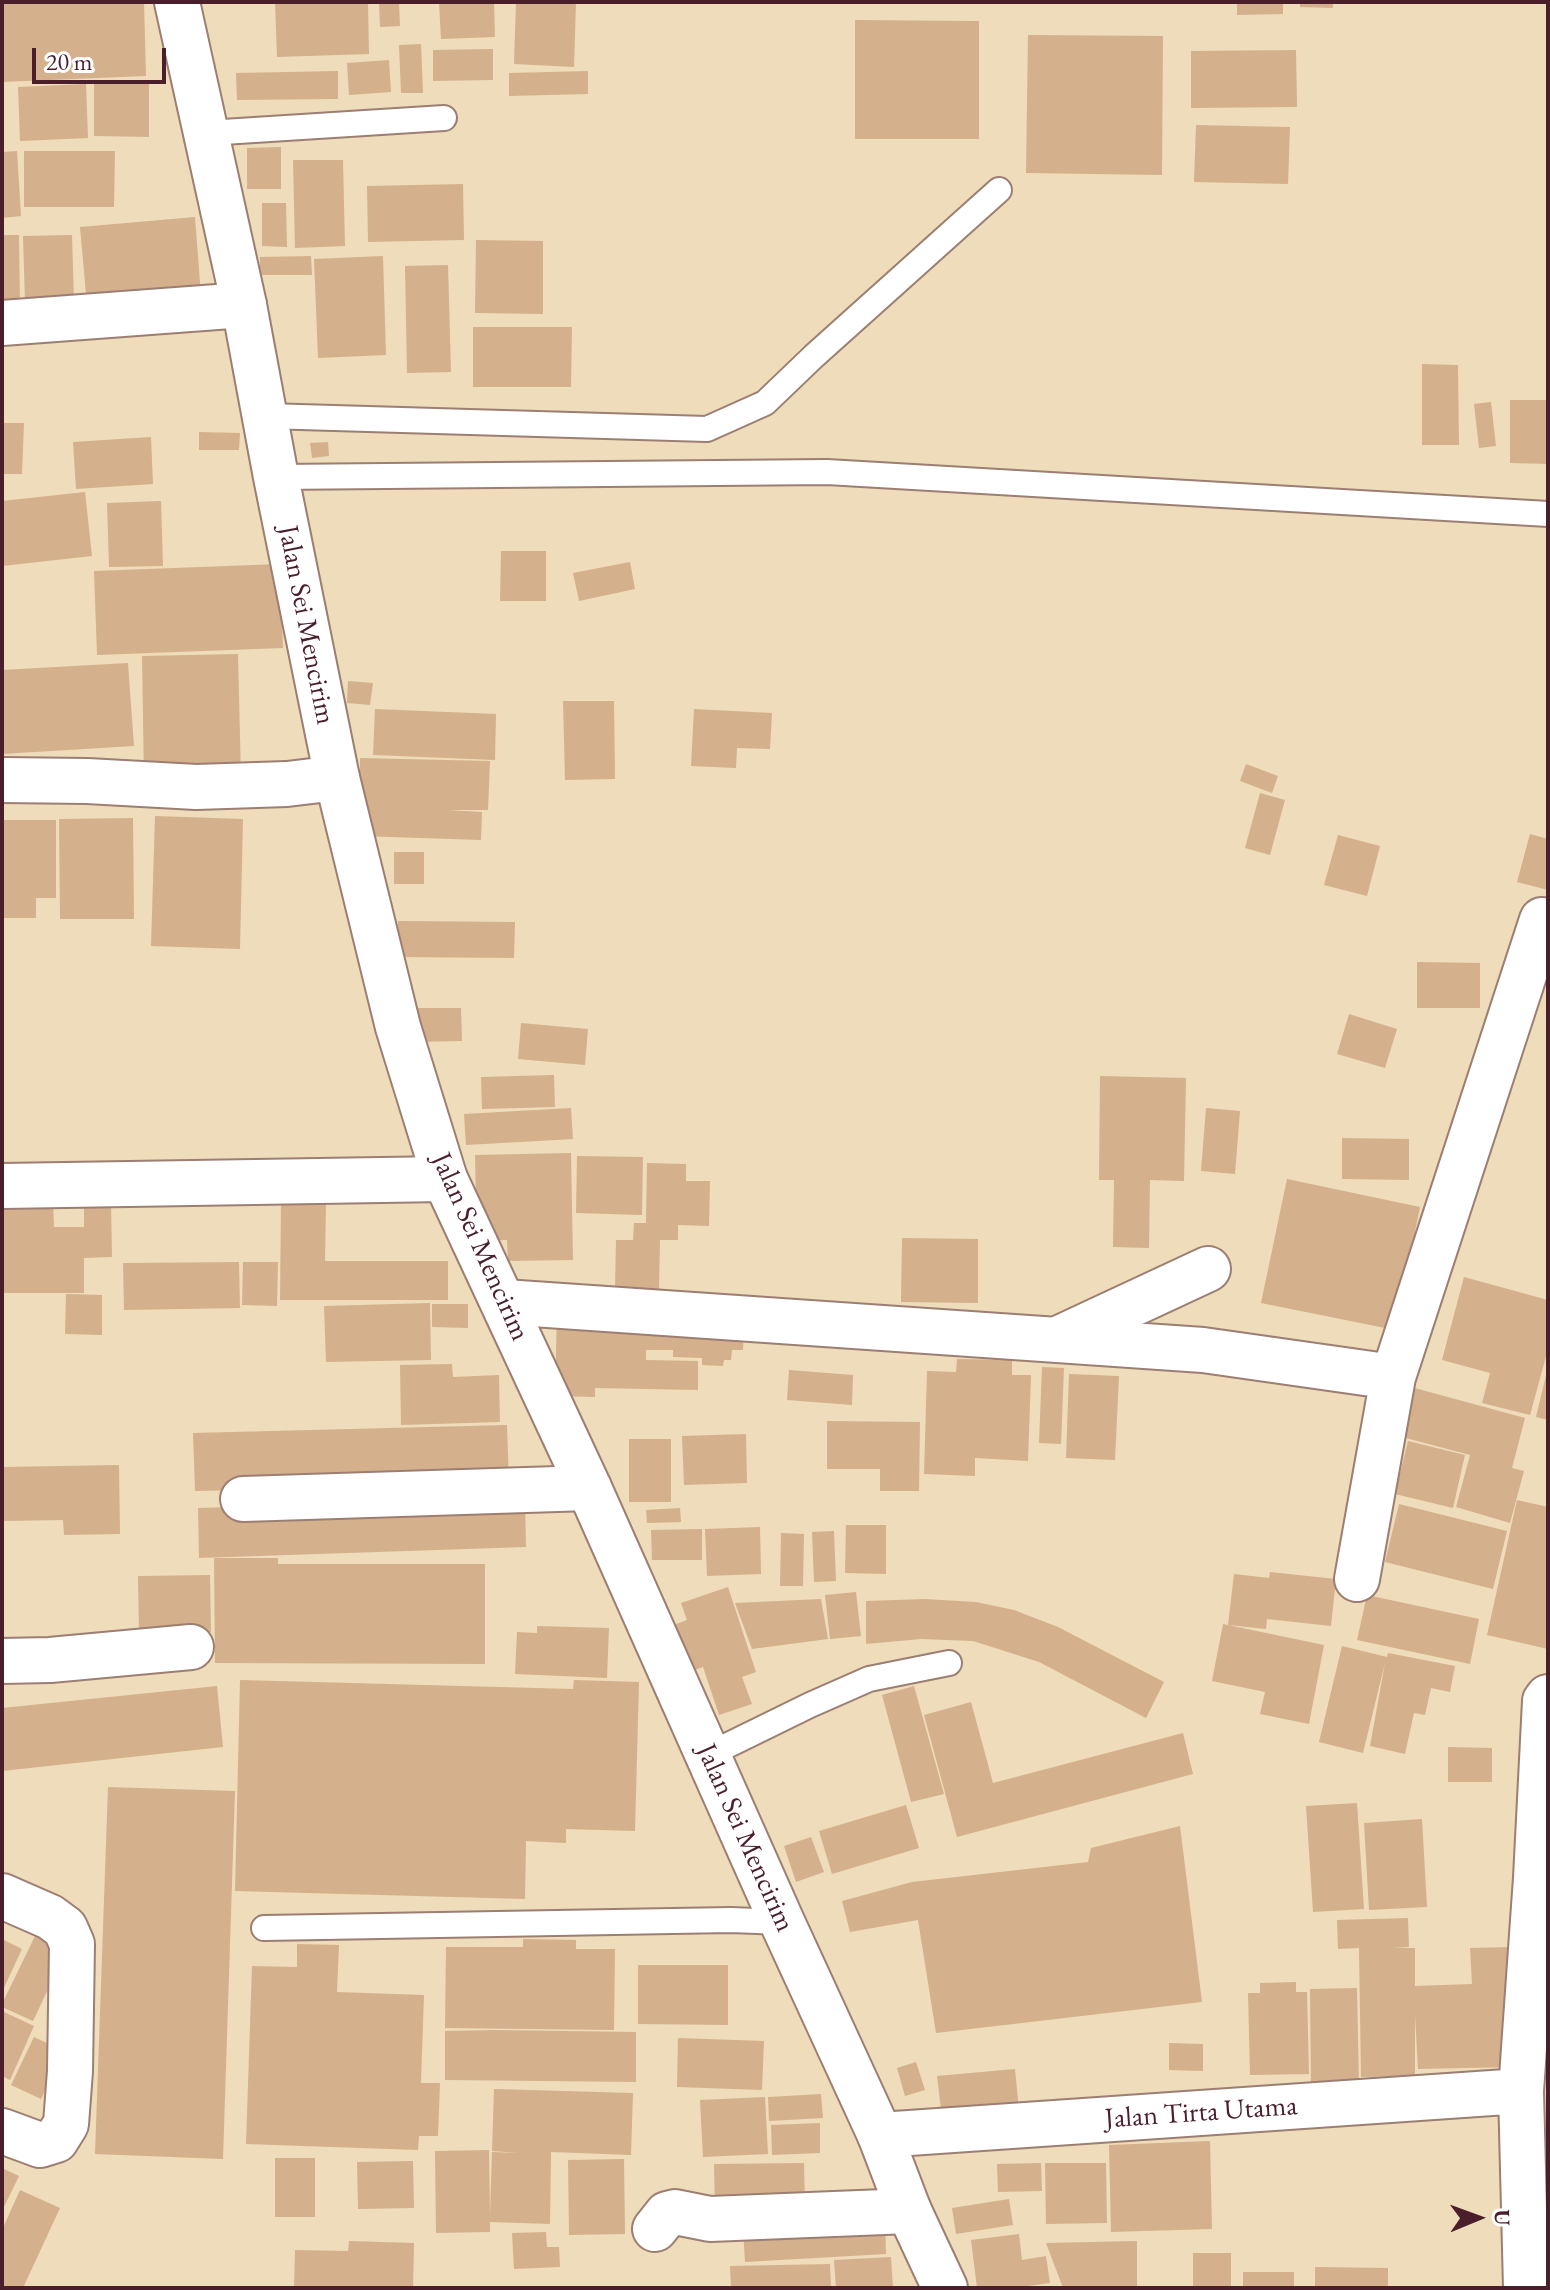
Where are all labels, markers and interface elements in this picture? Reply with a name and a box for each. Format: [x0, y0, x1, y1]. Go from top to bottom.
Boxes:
scale bar [36, 32, 170, 82]
text: 20 m [46, 46, 93, 77]
street label: Jalan Sei Mencirim [270, 523, 342, 727]
street label: Jalan Sei Mencirim [424, 1148, 536, 1346]
street label: Jalan Sei Mencirim [689, 1739, 801, 1937]
street label: Jalan Tirta Utama [1104, 2090, 1298, 2136]
north arrow [1438, 2178, 1518, 2258]
text: U [1488, 2209, 1517, 2226]

